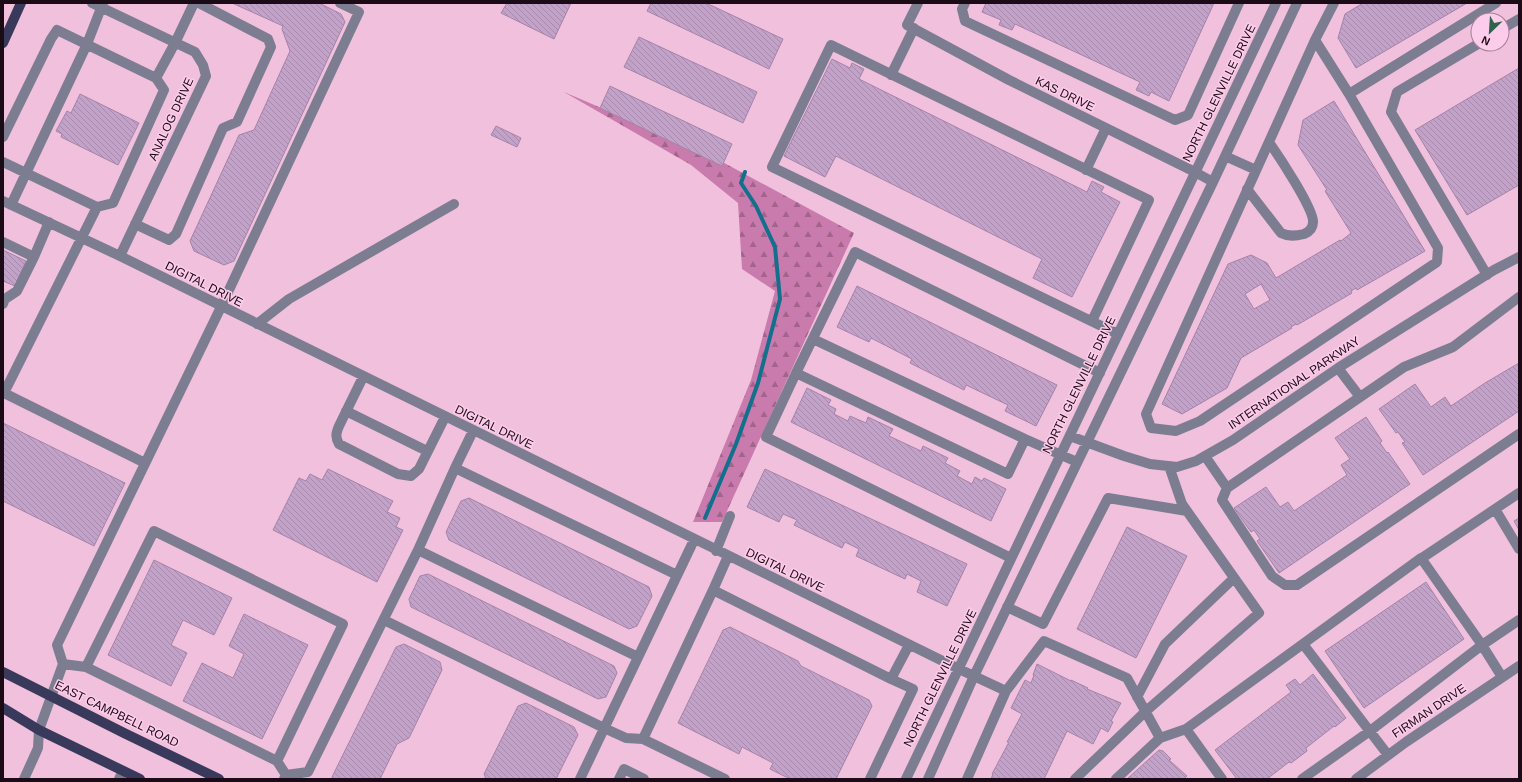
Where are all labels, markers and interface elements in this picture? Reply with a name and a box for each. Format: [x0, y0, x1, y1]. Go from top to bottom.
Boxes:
north arrow [1470, 12, 1510, 52]
street label: NORTH GLENVILLE DRIVE [1180, 22, 1258, 164]
text: N [1480, 34, 1492, 48]
street label: KAS DRIVE [1033, 74, 1097, 114]
street label: ANALOG DRIVE [146, 75, 196, 163]
street label: DIGITAL DRIVE [163, 258, 245, 310]
street label: NORTH GLENVILLE DRIVE [1040, 314, 1118, 456]
street label: INTERNATIONAL PARKWAY [1226, 334, 1362, 432]
street label: DIGITAL DRIVE [453, 402, 535, 452]
street label: DIGITAL DRIVE [744, 545, 826, 595]
street label: NORTH GLENVILLE DRIVE [901, 607, 979, 749]
street label: EAST CAMPBELL ROAD [53, 678, 182, 750]
street label: FIRMAN DRIVE [1389, 681, 1469, 741]

